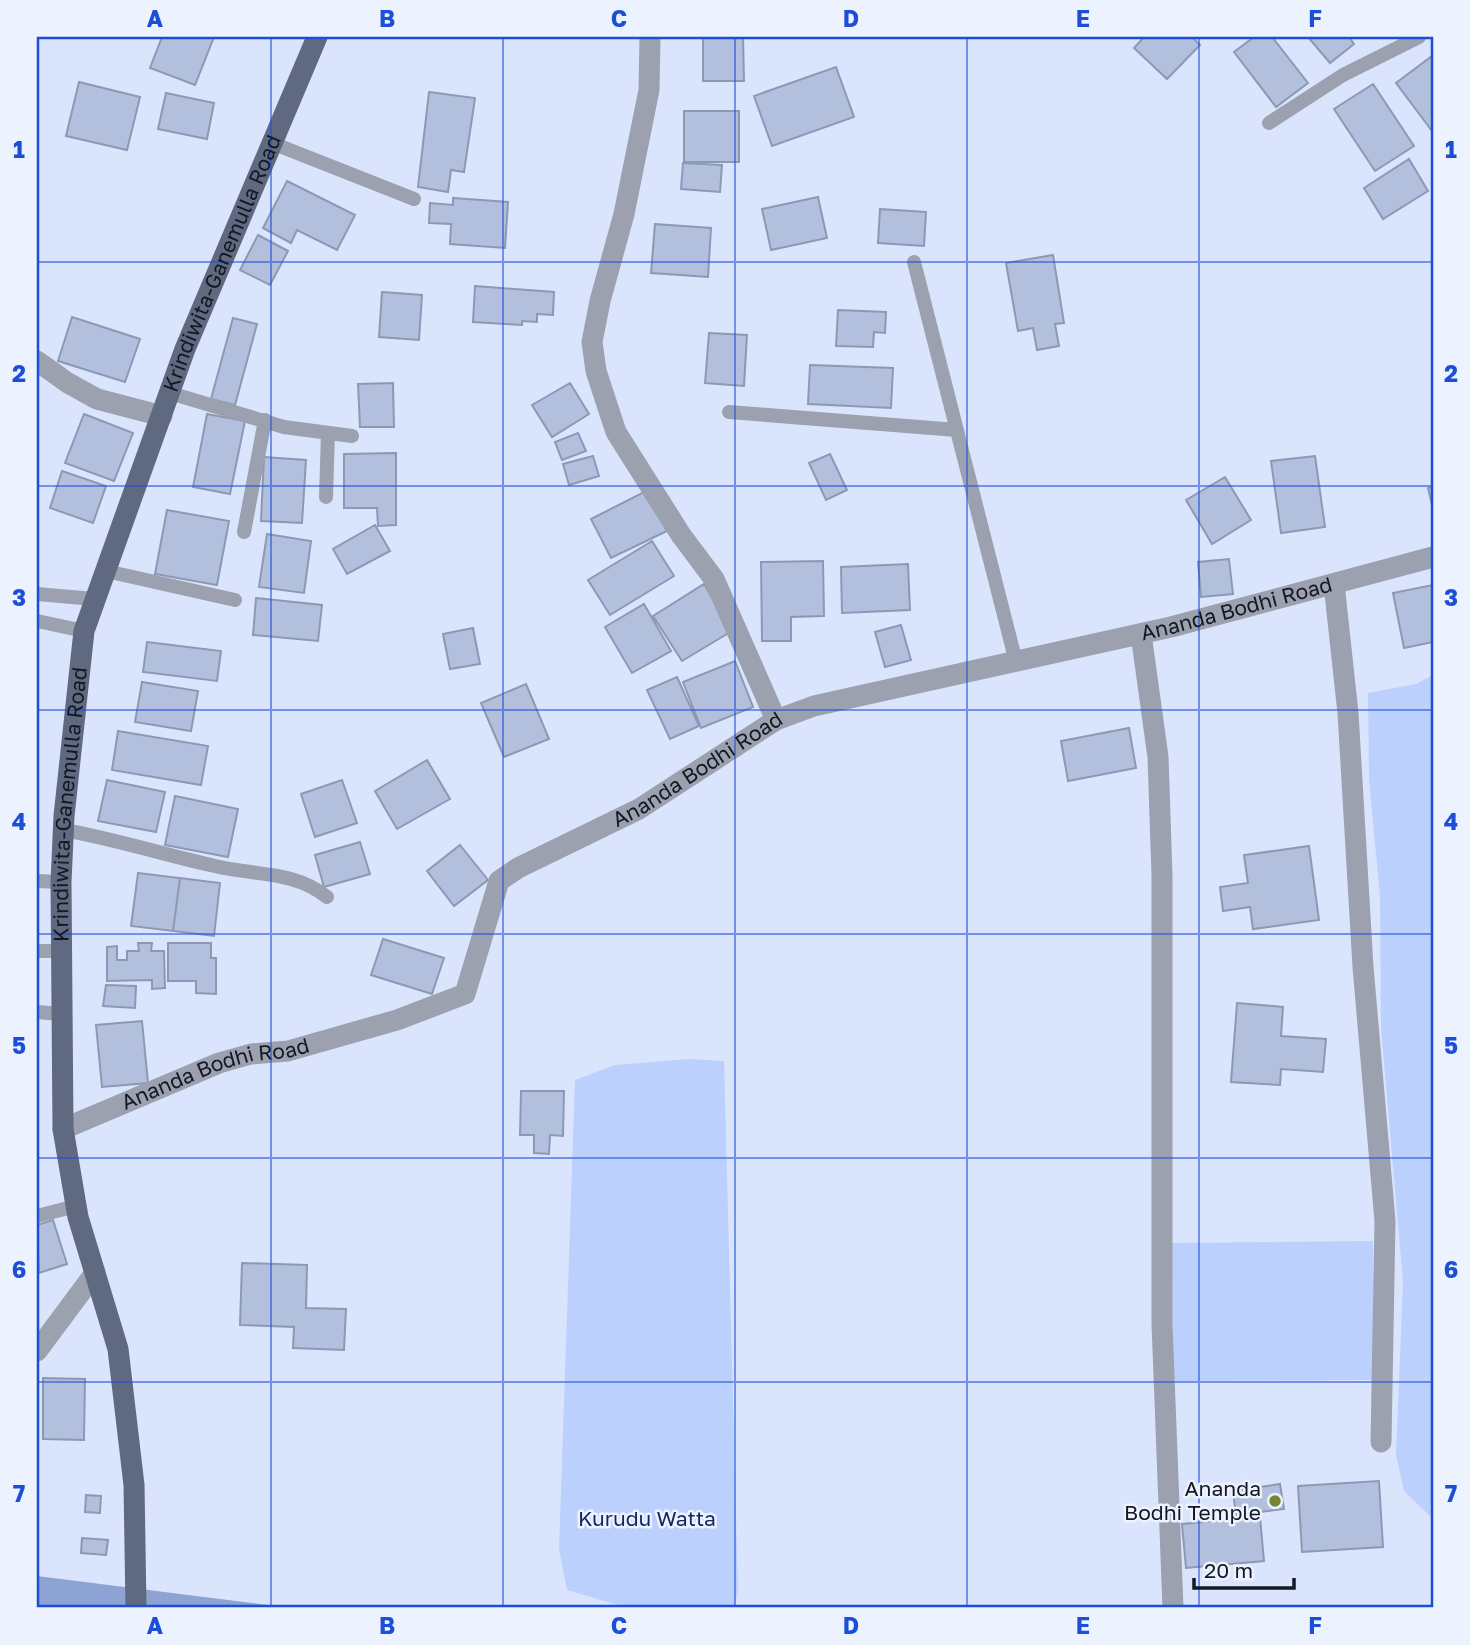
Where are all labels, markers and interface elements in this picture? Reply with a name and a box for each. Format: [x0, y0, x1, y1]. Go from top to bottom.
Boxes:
text: A [147, 4, 164, 32]
text: B [379, 4, 395, 32]
text: C [611, 4, 627, 32]
text: D [843, 4, 859, 32]
text: E [1076, 4, 1090, 32]
text: F [1308, 4, 1322, 32]
street label: Krindiwita-Ganemulla Road [157, 131, 286, 395]
text: 1 [13, 135, 25, 163]
text: 1 [1445, 135, 1457, 163]
text: 2 [12, 359, 26, 387]
text: 2 [1444, 359, 1458, 387]
street label: Ananda Bodhi Road [1138, 571, 1335, 645]
text: 3 [12, 583, 26, 611]
text: 3 [1444, 583, 1458, 611]
street label: Krindiwita-Ganemulla Road [47, 666, 92, 942]
street label: Ananda Bodhi Road [608, 705, 787, 832]
text: 4 [12, 807, 26, 835]
text: 4 [1444, 807, 1458, 835]
text: 5 [12, 1031, 26, 1059]
text: 5 [1444, 1031, 1458, 1059]
street label: Ananda Bodhi Road [117, 1032, 312, 1115]
text: 6 [12, 1255, 26, 1283]
text: 6 [1444, 1255, 1458, 1283]
place label: Ananda Bodhi Temple [1124, 1475, 1261, 1525]
text: 7 [13, 1479, 25, 1507]
text: 7 [1445, 1479, 1457, 1507]
marker: Ananda Bodhi Temple [1267, 1493, 1283, 1509]
park label: Kurudu Watta [578, 1505, 716, 1531]
scale bar [1194, 1547, 1293, 1591]
text: 20 m [1204, 1557, 1253, 1583]
text: A [147, 1611, 164, 1639]
text: B [379, 1611, 395, 1639]
text: C [611, 1611, 627, 1639]
text: D [843, 1611, 859, 1639]
text: E [1076, 1611, 1090, 1639]
text: F [1308, 1611, 1322, 1639]

